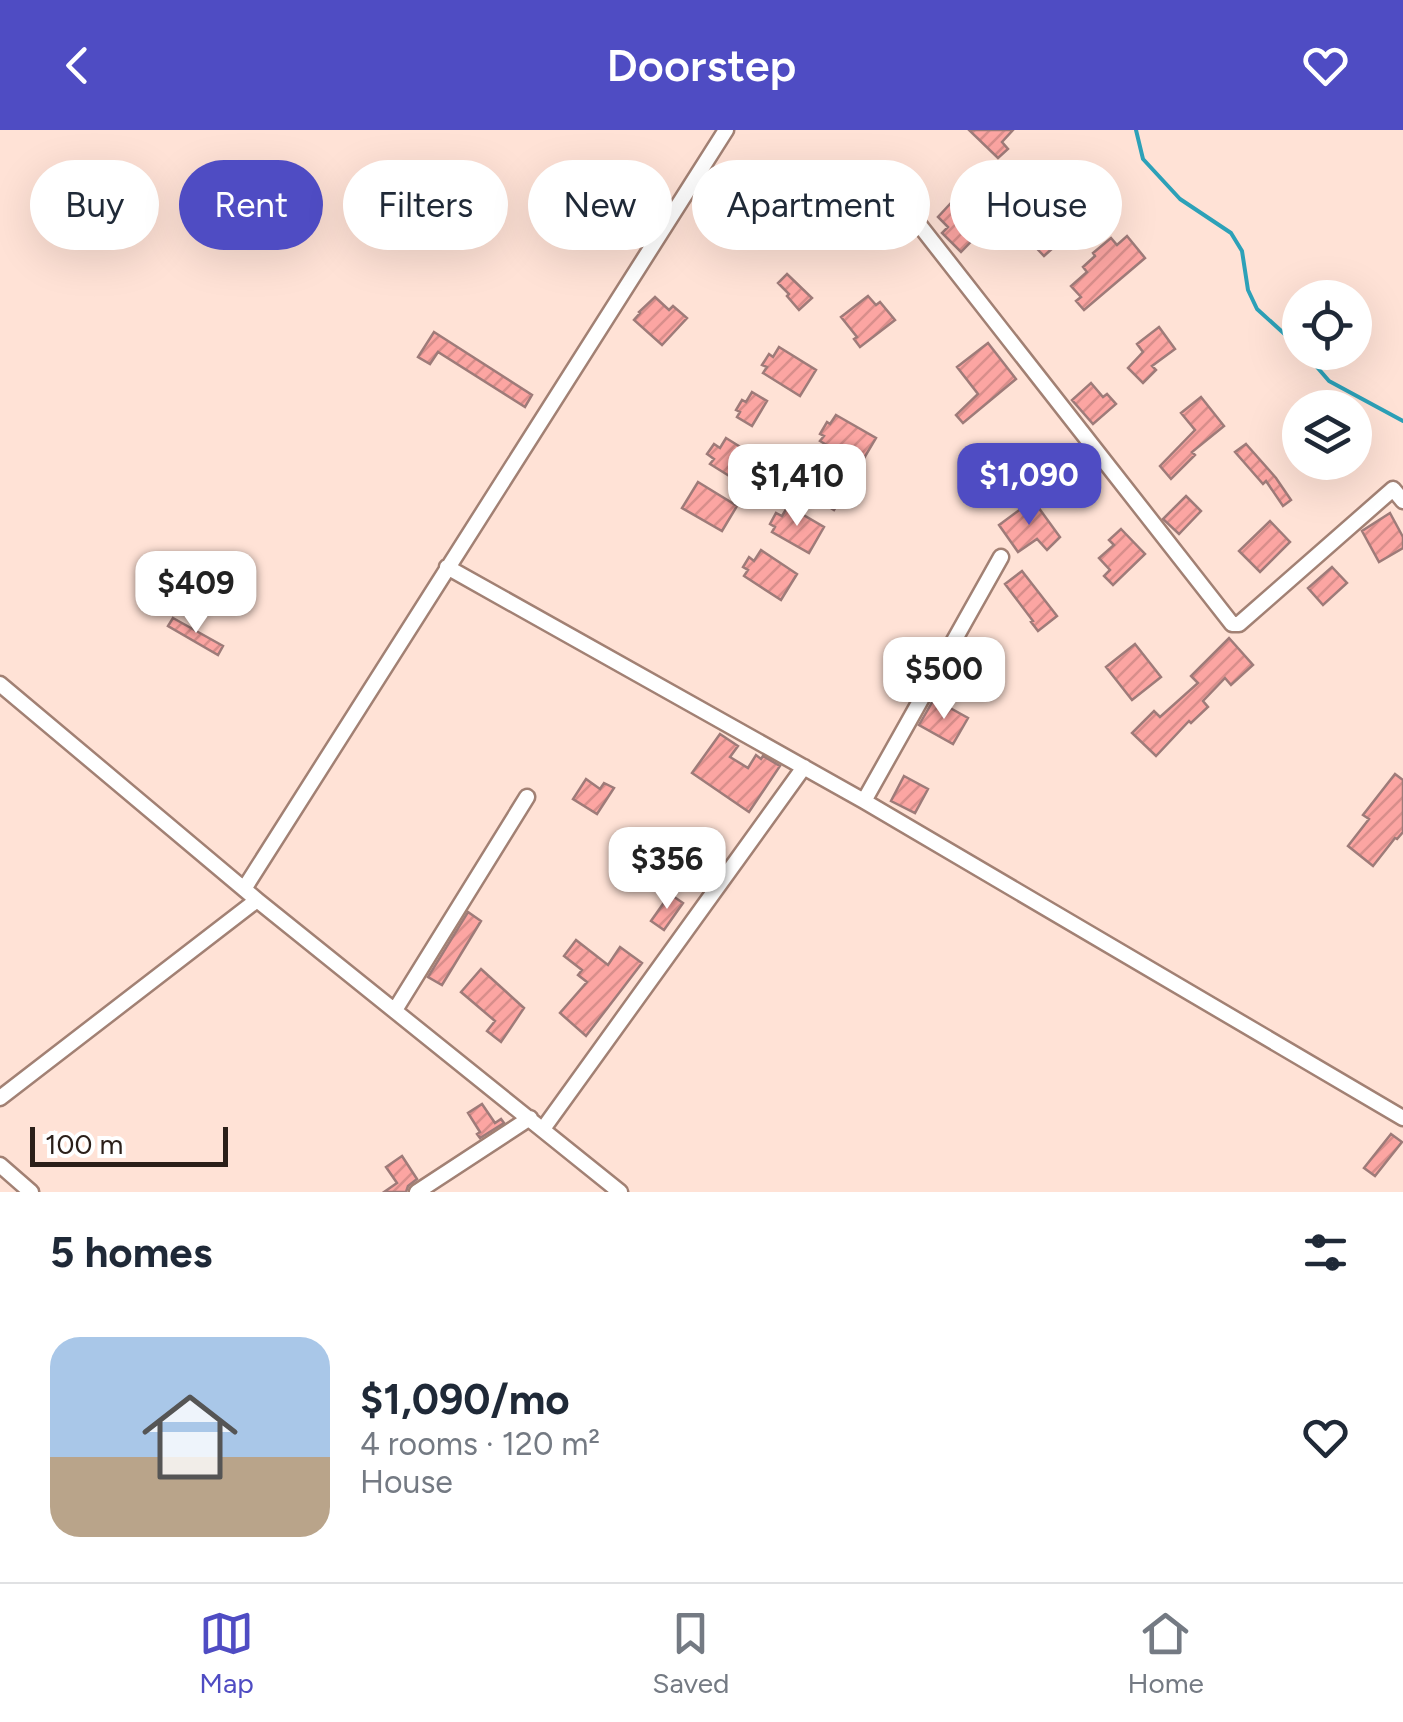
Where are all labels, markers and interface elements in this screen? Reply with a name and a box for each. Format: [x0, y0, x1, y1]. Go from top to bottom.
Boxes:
icon: back [50, 38, 105, 93]
text: Doorstep [607, 38, 796, 92]
icon: heart [1298, 38, 1353, 93]
chip: Buy [30, 160, 159, 250]
chip: Rent [179, 160, 323, 250]
chip: Filters [343, 160, 508, 250]
chip: New [528, 160, 672, 250]
chip: Apartment [692, 160, 930, 250]
chip: House [950, 160, 1122, 250]
map controls [1282, 280, 1372, 480]
button: locate [1282, 280, 1372, 370]
button: layers [1282, 390, 1372, 480]
pin: $1,090 [948, 443, 1110, 528]
pin: $1,410 [716, 444, 878, 529]
text: $1,090 [979, 456, 1079, 494]
text: $1,410 [750, 457, 844, 495]
pin: $409 [137, 551, 255, 636]
text: $409 [157, 564, 235, 602]
pin: $500 [885, 637, 1003, 722]
text: $500 [905, 650, 983, 688]
pin: $356 [608, 827, 726, 912]
text: $356 [631, 840, 703, 878]
scale bar [30, 1122, 228, 1166]
text: 100 m [45, 1127, 123, 1161]
icon: filters [1298, 1225, 1353, 1280]
text: 5 homes [50, 1227, 212, 1278]
text: $1,090/mo [360, 1374, 570, 1425]
icon: home [130, 1377, 250, 1497]
icon: heart [1298, 1410, 1353, 1465]
text: 4 rooms · 120 m² [360, 1425, 600, 1463]
text: House [360, 1463, 453, 1501]
tab: Map [199, 1606, 254, 1700]
tab: Saved [652, 1606, 729, 1700]
tab: Home [1128, 1606, 1204, 1700]

